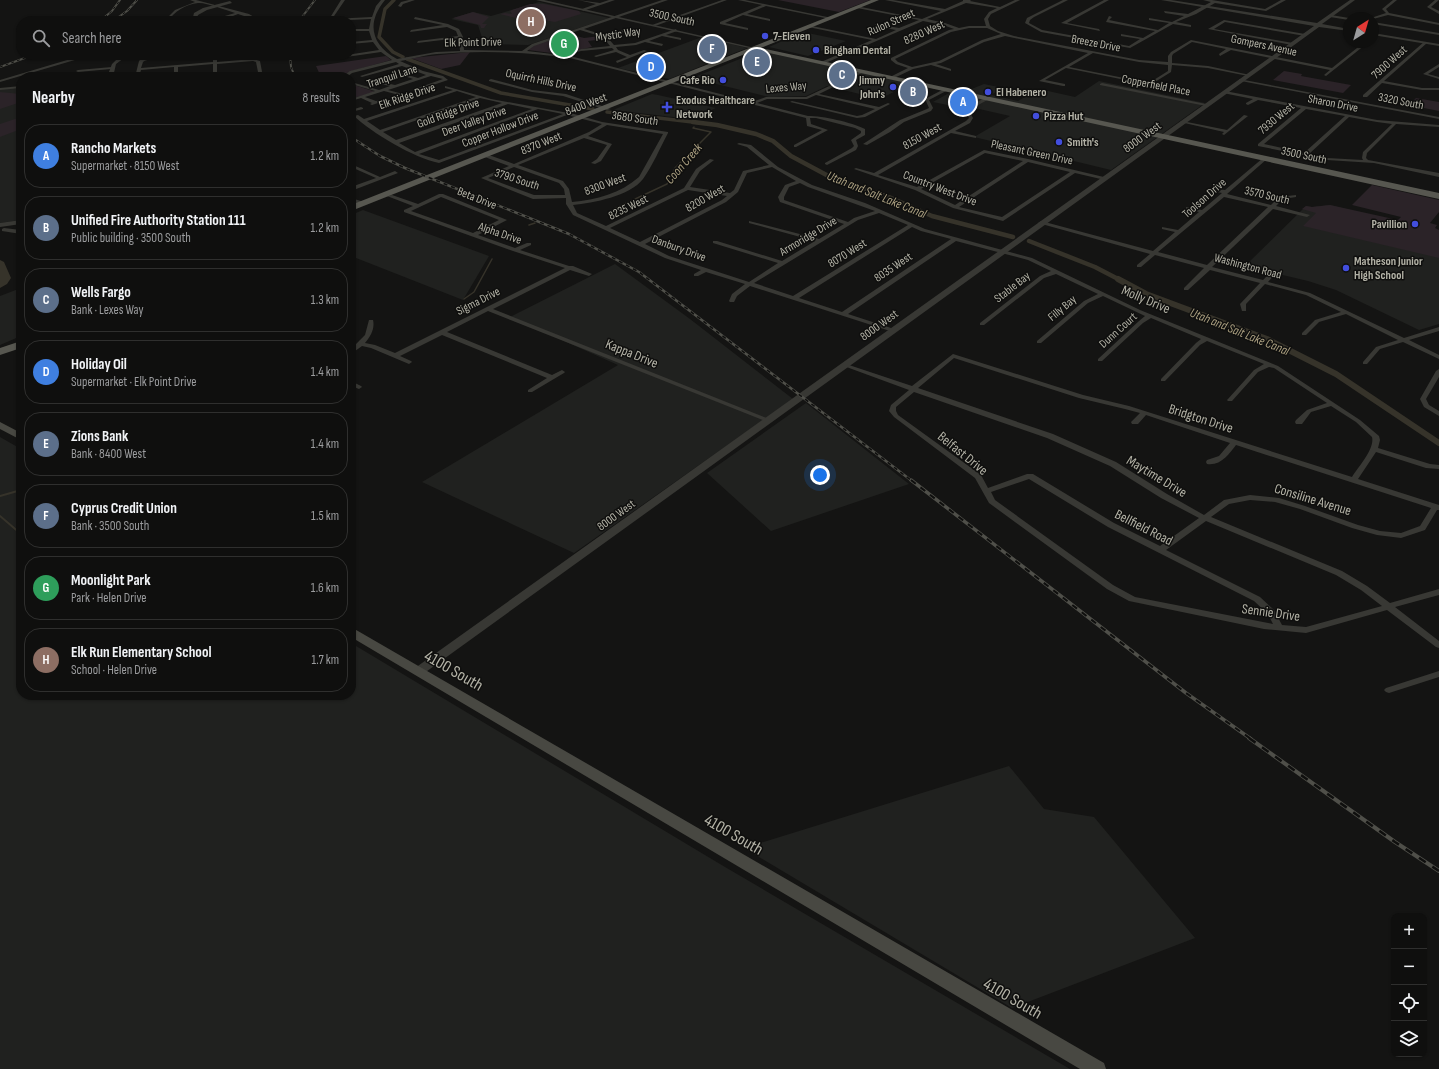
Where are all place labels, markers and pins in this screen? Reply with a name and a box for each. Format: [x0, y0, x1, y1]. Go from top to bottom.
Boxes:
pin: H [518, 7, 544, 37]
pin: G [551, 29, 577, 59]
place label: 7-Eleven [773, 29, 810, 44]
marker: 7-Eleven [760, 31, 770, 41]
pin: F [699, 34, 725, 64]
place label: Bingham Dental [824, 43, 891, 58]
marker: Bingham Dental [811, 45, 821, 55]
pin: E [744, 47, 770, 77]
pin: D [638, 52, 664, 82]
pin: C [829, 60, 855, 90]
place label: Cafe Rio [680, 73, 715, 88]
place label: Jimmy John's [858, 73, 885, 102]
marker: Cafe Rio [718, 75, 728, 85]
pin: B [900, 77, 926, 107]
marker: Jimmy John's [888, 82, 898, 92]
place label: El Habenero [996, 85, 1046, 100]
pin: A [950, 87, 976, 117]
marker: El Habenero [983, 87, 993, 97]
place label: Exodus Healthcare Network [676, 93, 755, 122]
marker: Exodus Healthcare Network [661, 101, 673, 113]
place label: Pizza Hut [1044, 109, 1084, 124]
marker: Pizza Hut [1031, 111, 1041, 121]
place label: Smith's [1067, 135, 1099, 150]
marker: Smith's [1054, 137, 1064, 147]
place label: Pavillion [1371, 217, 1407, 232]
marker: Pavillion [1410, 219, 1420, 229]
place label: Matheson Junior High School [1354, 254, 1423, 283]
marker: Matheson Junior High School [1341, 263, 1351, 273]

